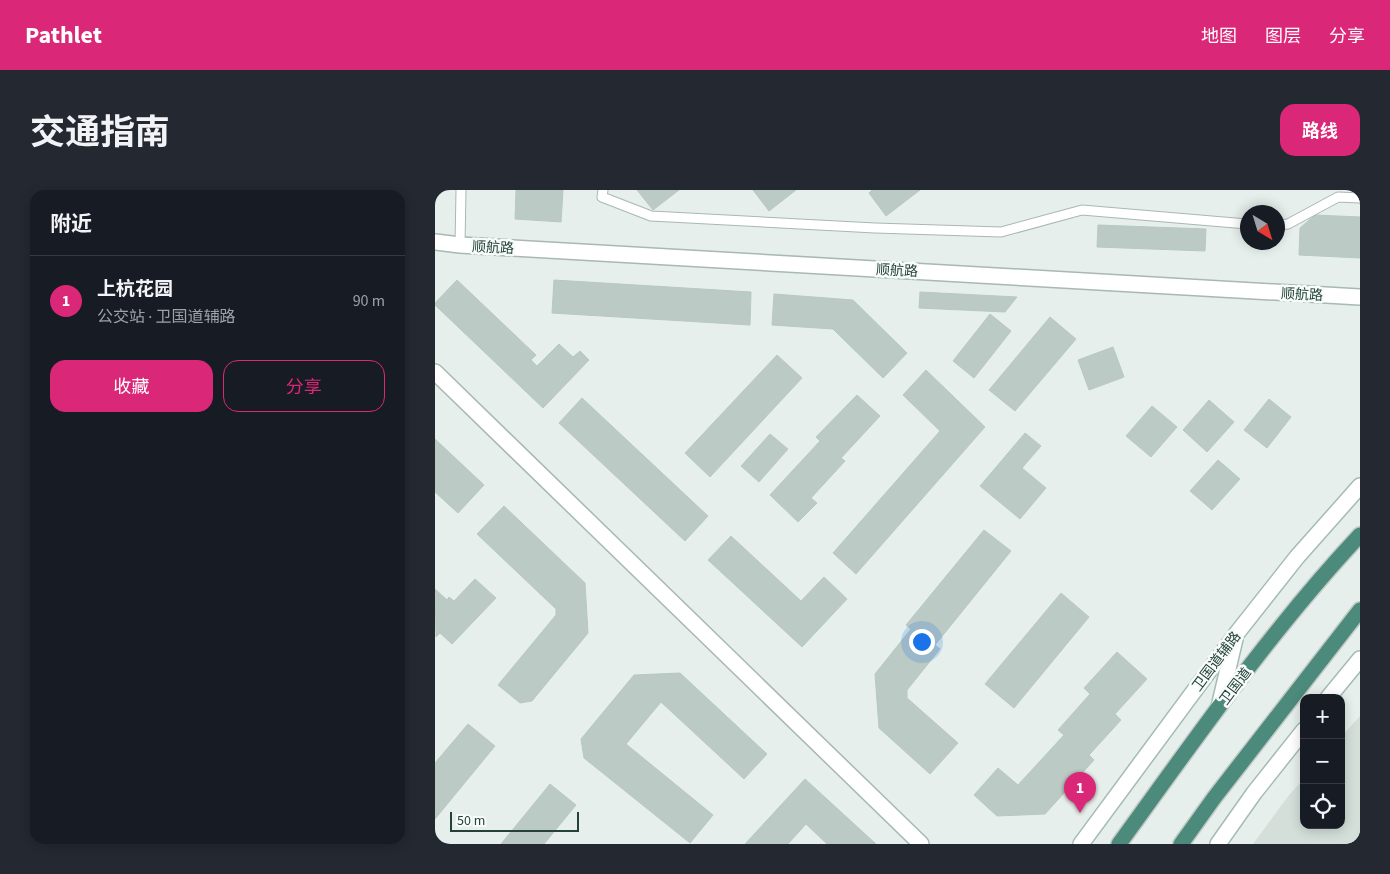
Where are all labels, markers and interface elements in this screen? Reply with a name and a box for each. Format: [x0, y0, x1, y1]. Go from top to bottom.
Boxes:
text: Pathlet [25, 18, 102, 53]
text: 地图 [1201, 24, 1237, 49]
text: 图层 [1265, 24, 1301, 49]
text: 分享 [1329, 24, 1365, 49]
button: 路线 [1280, 104, 1360, 156]
text: 交通指南 [30, 108, 170, 158]
north arrow [1240, 205, 1285, 250]
text: 附近 [50, 209, 92, 239]
street label: 顺航路 [471, 237, 514, 259]
street label: 顺航路 [875, 260, 918, 282]
text: 上杭花园 [97, 276, 173, 303]
street label: 顺航路 [1280, 284, 1323, 306]
text: 1 [62, 290, 70, 312]
text: 90 m [353, 290, 385, 312]
text: 公交站 · 卫国道辅路 [97, 306, 235, 328]
button: 收藏 [50, 360, 213, 412]
button: 分享 [223, 360, 385, 412]
street label: 卫国道辅路 [1188, 628, 1244, 694]
your location [909, 629, 935, 655]
street label: 卫国道 [1216, 664, 1254, 708]
map controls [1300, 694, 1345, 829]
button: + [1300, 694, 1345, 739]
button: − [1300, 739, 1345, 784]
pin: 1 [1064, 772, 1096, 813]
button: locate [1300, 784, 1345, 829]
scale bar [450, 809, 579, 832]
text: 50 m [457, 811, 485, 831]

